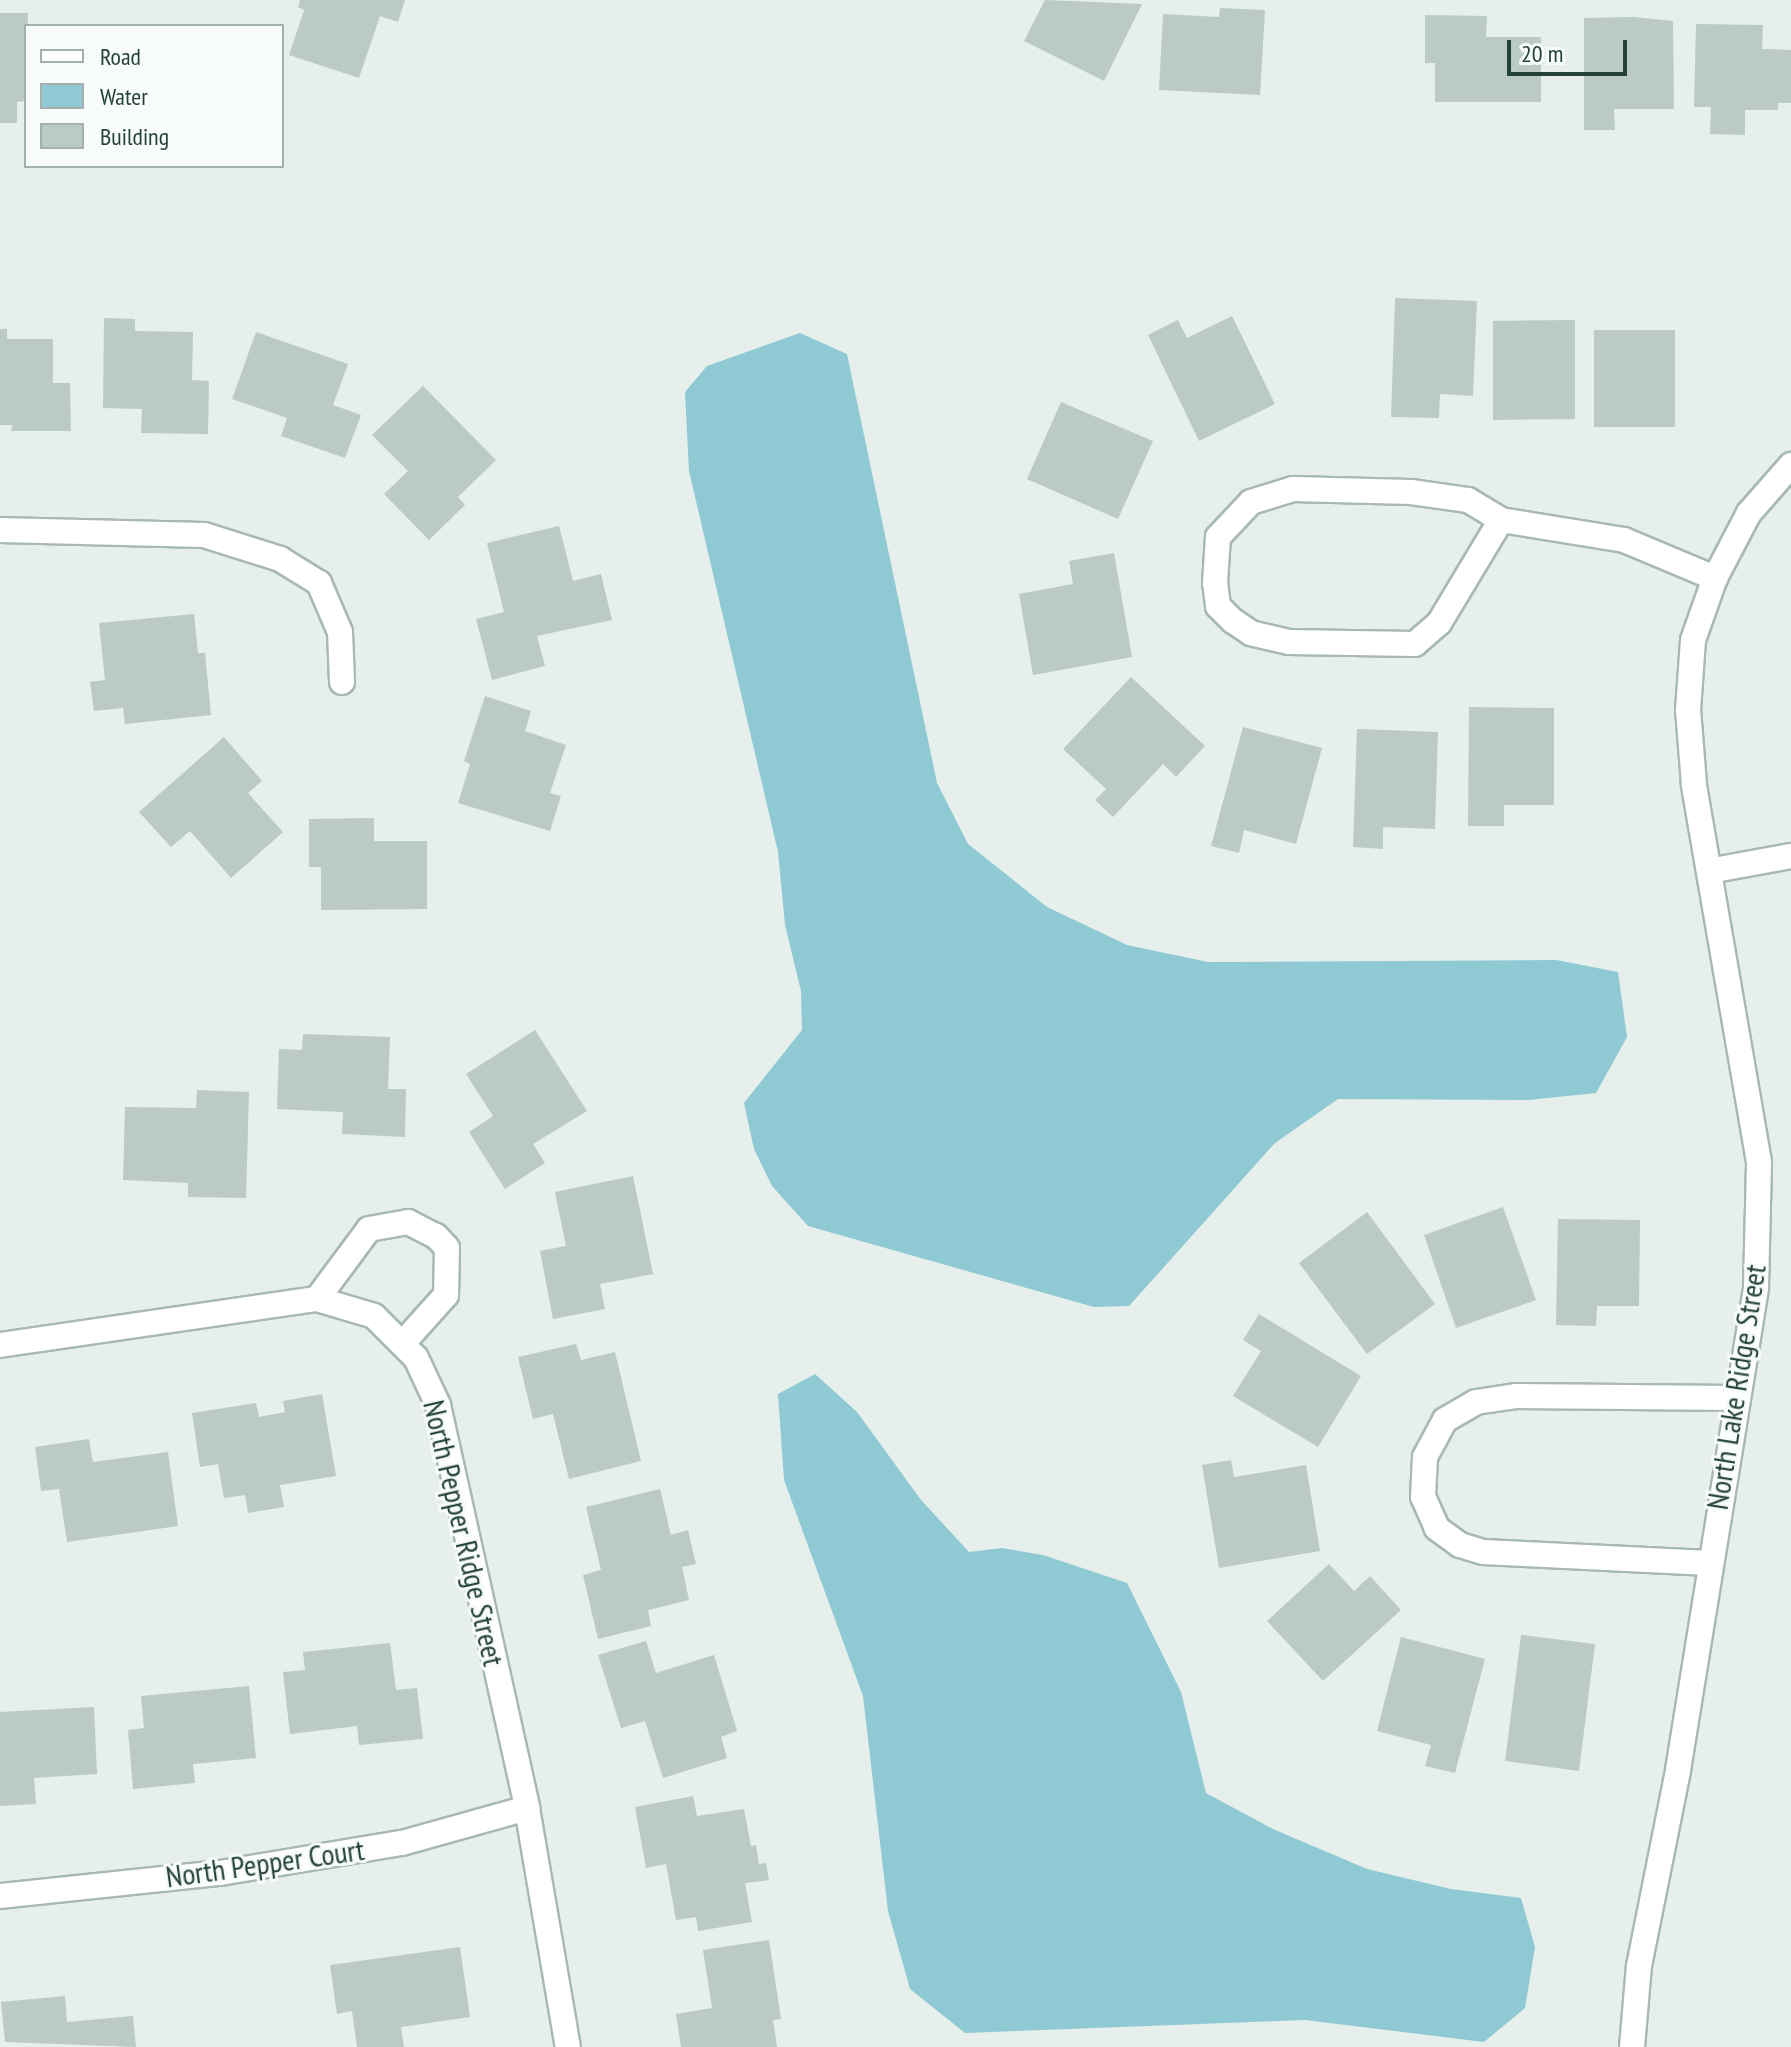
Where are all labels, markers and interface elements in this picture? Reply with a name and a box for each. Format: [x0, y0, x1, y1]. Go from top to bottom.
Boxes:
legend [24, 24, 284, 168]
scale bar [1511, 24, 1631, 74]
text: 20 m [1521, 38, 1563, 69]
text: Road [100, 41, 141, 72]
text: Water [100, 81, 148, 112]
text: Building [100, 121, 169, 152]
street label: North Lake Ridge Street [1699, 1262, 1773, 1512]
street label: North Pepper Ridge Street [416, 1397, 512, 1669]
street label: North Pepper Court [163, 1831, 367, 1895]

